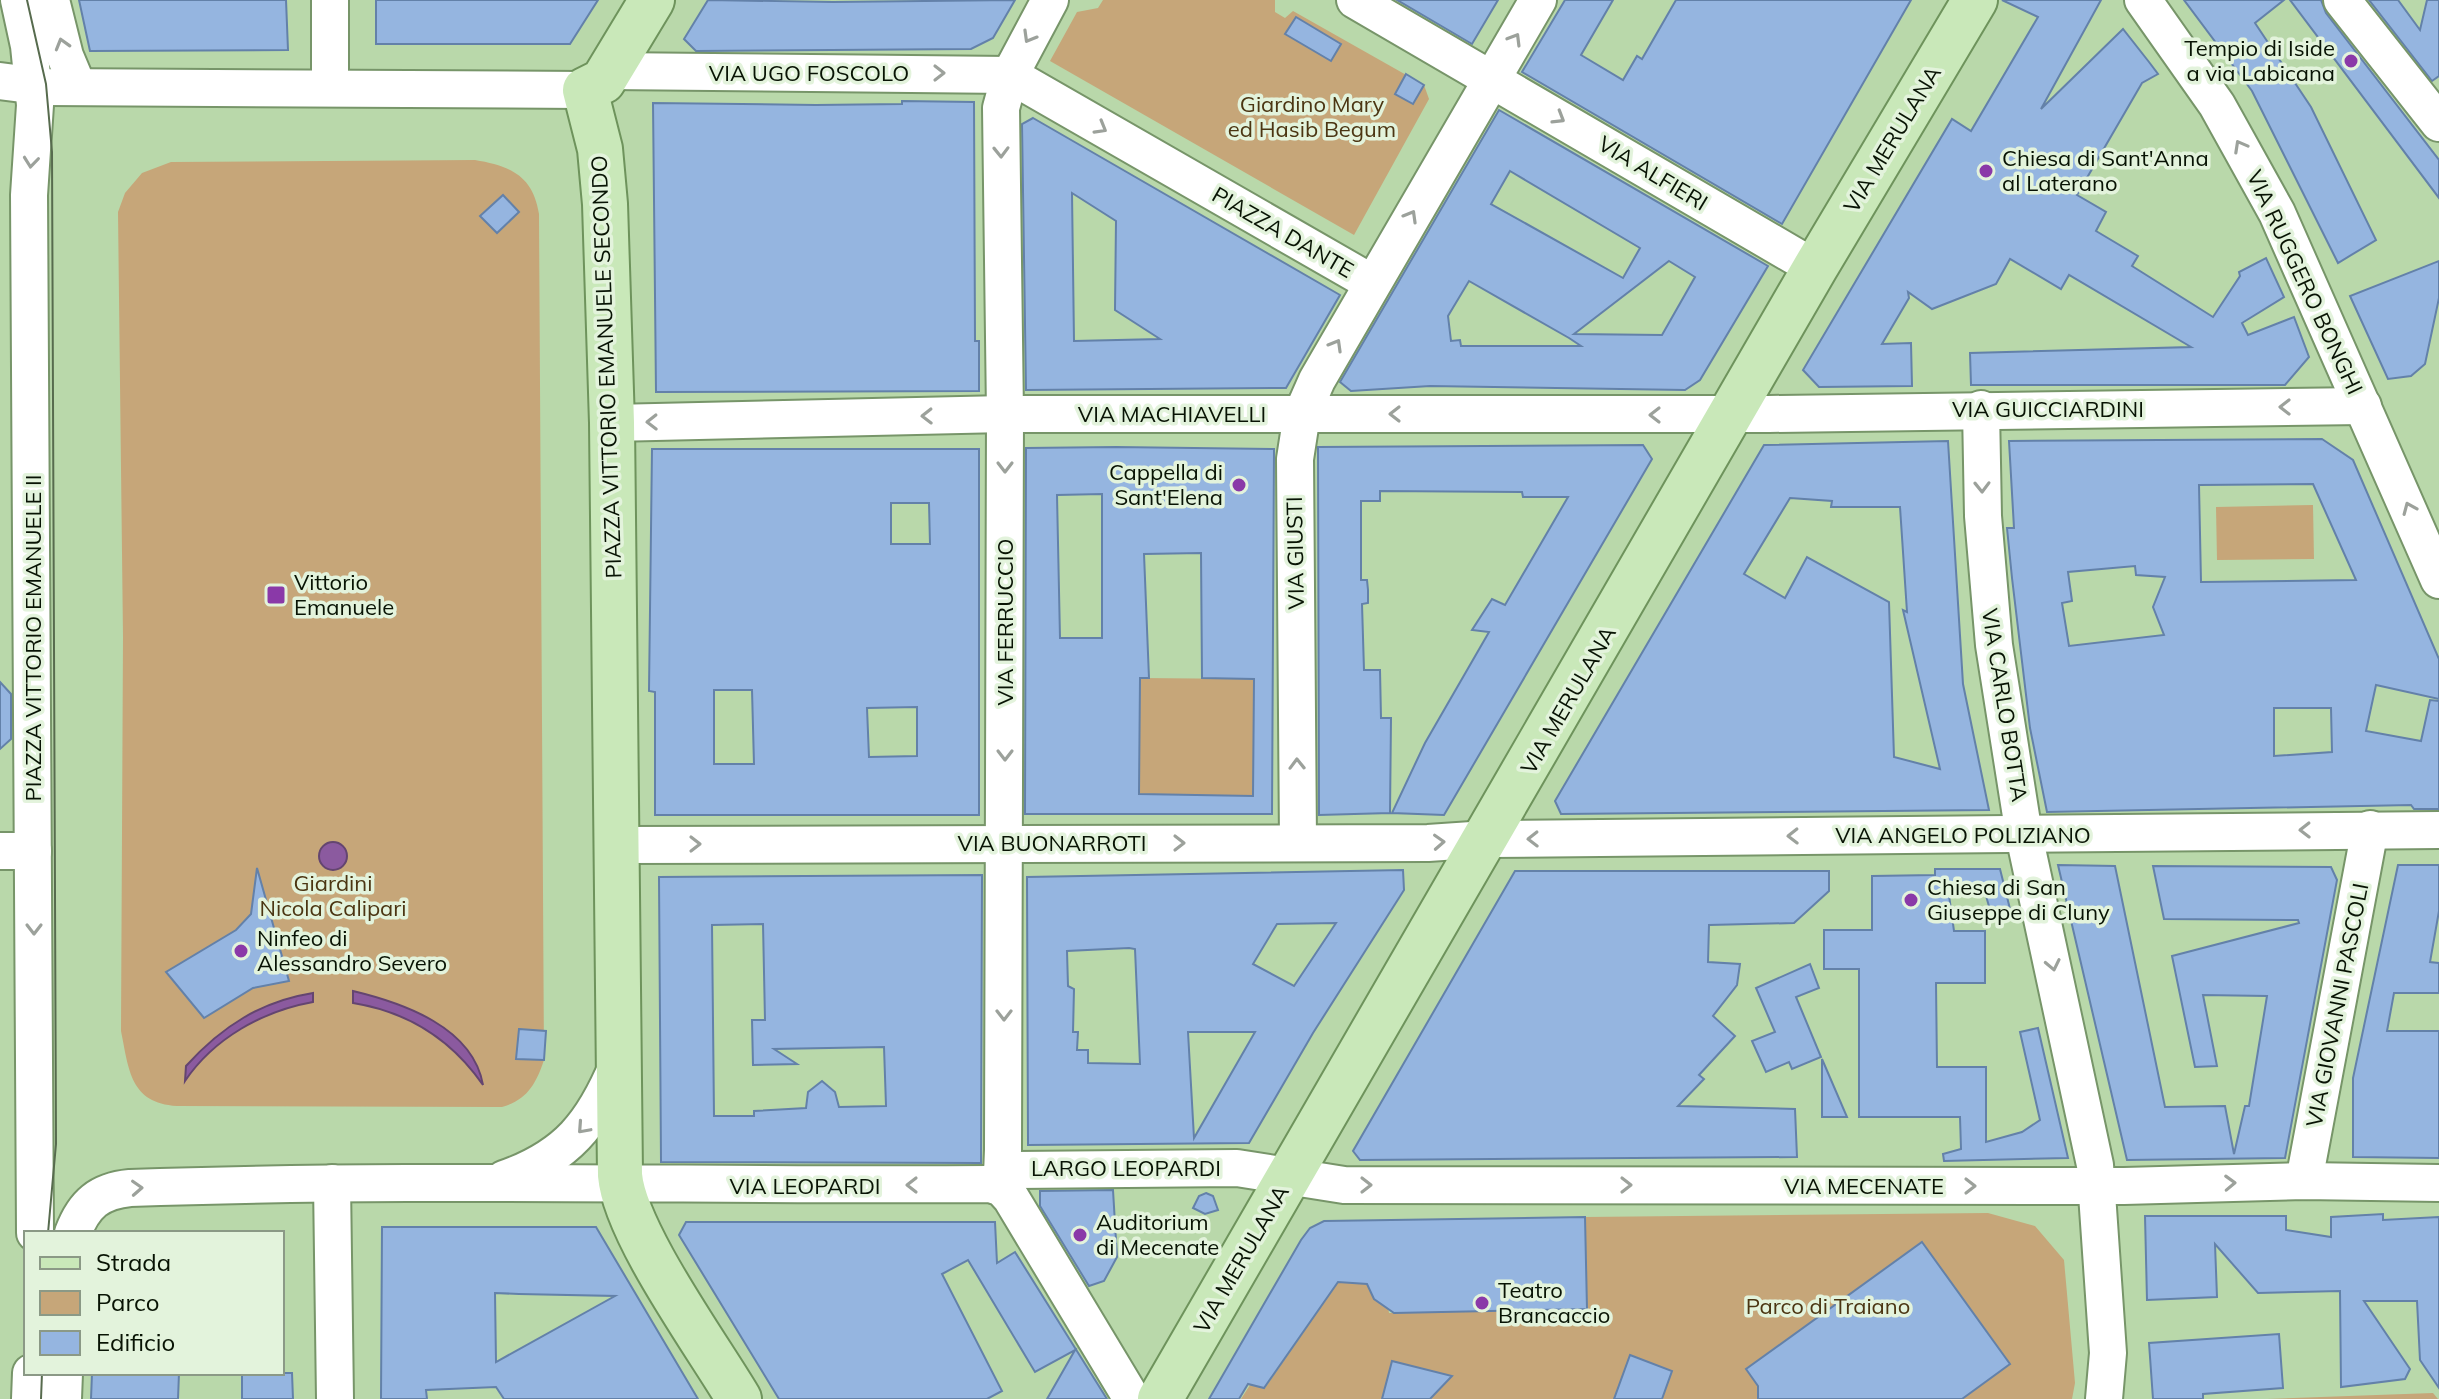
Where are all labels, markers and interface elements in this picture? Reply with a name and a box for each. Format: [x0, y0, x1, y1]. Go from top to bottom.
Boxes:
one-way arrow [1023, 28, 1039, 43]
one-way arrow [1505, 33, 1521, 48]
place label: Tempio di Iside a via Labicana [2184, 34, 2335, 87]
one-way arrow [54, 38, 71, 52]
marker: Tempio di Iside a via Labicana [2342, 52, 2360, 70]
street label: VIA UGO FOSCOLO [709, 59, 909, 87]
street label: VIA MERULANA [1837, 60, 1947, 218]
one-way arrow [933, 64, 946, 82]
park label: Giardino Mary ed Hasib Begum [1228, 90, 1396, 143]
one-way arrow [1550, 108, 1565, 124]
one-way arrow [1093, 118, 1107, 134]
street label: VIA ALFIERI [1593, 129, 1713, 217]
one-way arrow [2235, 139, 2250, 154]
place label: Chiesa di Sant'Anna al Laterano [2002, 144, 2209, 197]
one-way arrow [992, 146, 1010, 159]
street label: PIAZZA VITTORIO EMANUELE SECONDO [585, 155, 627, 579]
one-way arrow [22, 156, 39, 169]
marker: Chiesa di Sant'Anna al Laterano [1977, 162, 1995, 180]
street label: VIA RUGGERO BONGHI [2241, 165, 2369, 399]
street label: PIAZZA DANTE [1207, 180, 1359, 284]
one-way arrow [1401, 210, 1417, 225]
one-way arrow [1326, 339, 1342, 354]
street label: VIA GUICCIARDINI [1952, 395, 2144, 423]
one-way arrow [2278, 398, 2291, 416]
street label: VIA MACHIAVELLI [1078, 400, 1266, 428]
one-way arrow [1388, 405, 1401, 423]
one-way arrow [1648, 406, 1661, 424]
one-way arrow [920, 407, 933, 424]
one-way arrow [645, 413, 658, 431]
place label: Cappella di Sant'Elena [1109, 458, 1223, 511]
one-way arrow [996, 461, 1014, 474]
street label: PIAZZA VITTORIO EMANUELE II [19, 475, 47, 801]
marker: Cappella di Sant'Elena [1230, 476, 1248, 494]
one-way arrow [1974, 481, 1991, 494]
street label: VIA GIUSTI [1280, 496, 1310, 610]
one-way arrow [2402, 502, 2418, 516]
street label: VIA FERRUCCIO [991, 538, 1019, 706]
place label: Vittorio Emanuele [294, 568, 394, 621]
marker: Vittorio Emanuele [265, 584, 287, 606]
street label: VIA CARLO BOTTA [1976, 606, 2034, 804]
street label: VIA MERULANA [1514, 621, 1622, 779]
one-way arrow [996, 749, 1014, 762]
one-way arrow [1288, 757, 1306, 770]
street label: VIA ANGELO POLIZIANO [1835, 821, 2091, 849]
one-way arrow [2298, 821, 2311, 839]
one-way arrow [1786, 827, 1799, 845]
street label: VIA BUONARROTI [958, 829, 1146, 857]
one-way arrow [1526, 830, 1539, 847]
one-way arrow [1173, 834, 1186, 852]
one-way arrow [1433, 834, 1446, 851]
one-way arrow [689, 835, 702, 853]
park label: Giardini Nicola Calipari [259, 869, 407, 922]
place label: Chiesa di San Giuseppe di Cluny [1927, 873, 2110, 926]
street label: VIA GIOVANNI PASCOLI [2300, 881, 2374, 1129]
marker: Chiesa di San Giuseppe di Cluny [1902, 891, 1920, 909]
one-way arrow [25, 923, 43, 936]
place label: Ninfeo di Alessandro Severo [257, 924, 447, 977]
marker: Ninfeo di Alessandro Severo [232, 942, 250, 960]
one-way arrow [2043, 959, 2060, 972]
one-way arrow [995, 1009, 1013, 1022]
one-way arrow [579, 1118, 593, 1133]
street label: LARGO LEOPARDI [1031, 1154, 1221, 1182]
street label: VIA LEOPARDI [729, 1172, 881, 1200]
street label: VIA MECENATE [1784, 1172, 1944, 1200]
one-way arrow [2224, 1174, 2237, 1192]
one-way arrow [905, 1176, 918, 1194]
one-way arrow [1360, 1176, 1373, 1194]
one-way arrow [1620, 1176, 1633, 1194]
one-way arrow [1964, 1177, 1977, 1195]
one-way arrow [131, 1179, 144, 1196]
street label: VIA MERULANA [1187, 1180, 1295, 1338]
place label: Auditorium di Mecenate [1096, 1208, 1219, 1261]
marker: Auditorium di Mecenate [1071, 1226, 1089, 1244]
legend [24, 1231, 284, 1375]
text: Strada [96, 1247, 171, 1277]
place label: Teatro Brancaccio [1498, 1276, 1610, 1329]
text: Parco [96, 1287, 159, 1317]
park label: Parco di Traiano [1746, 1292, 1910, 1320]
marker: Teatro Brancaccio [1473, 1294, 1491, 1312]
text: Edificio [96, 1327, 175, 1357]

